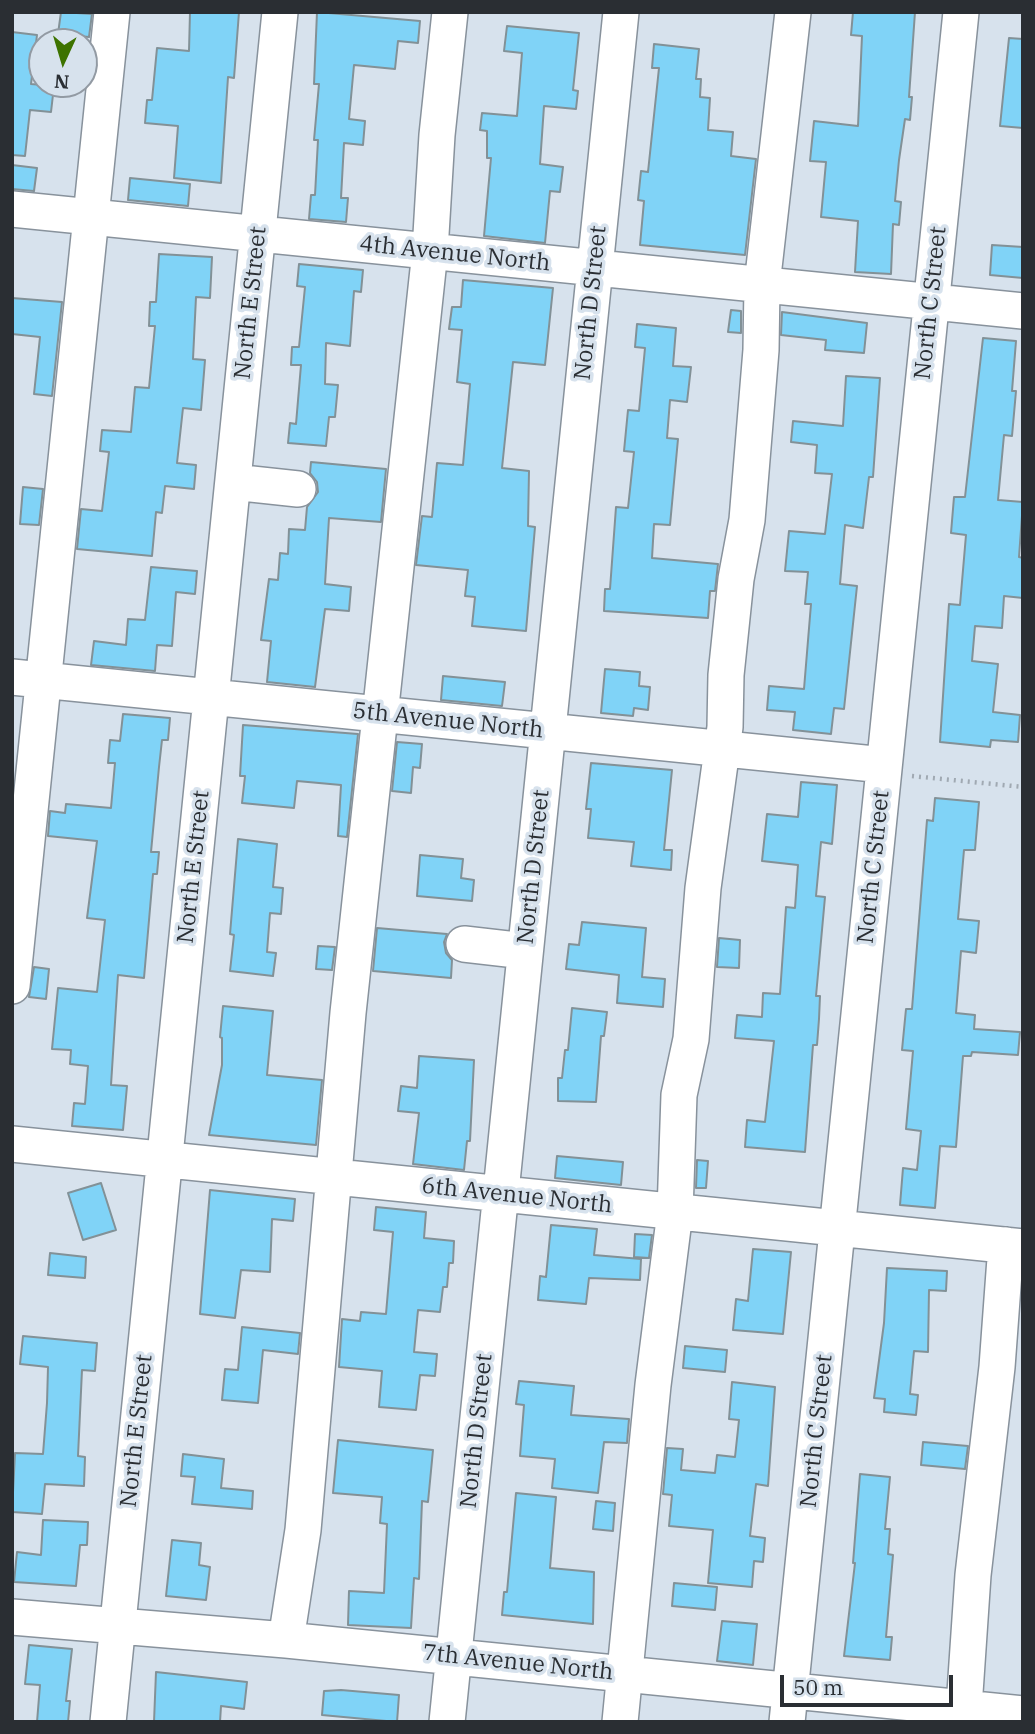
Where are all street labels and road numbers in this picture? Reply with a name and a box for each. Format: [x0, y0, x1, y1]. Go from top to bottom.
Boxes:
street label: North D Street [569, 224, 613, 382]
street label: North E Street [229, 225, 273, 381]
street label: North C Street [909, 225, 953, 381]
street label: 4th Avenue North [358, 230, 552, 278]
street label: 5th Avenue North [351, 697, 545, 745]
street label: North D Street [512, 788, 556, 946]
street label: North E Street [172, 789, 216, 945]
street label: North C Street [852, 789, 896, 945]
street label: 6th Avenue North [420, 1172, 614, 1220]
street label: North D Street [455, 1352, 499, 1510]
street label: North E Street [115, 1353, 159, 1509]
street label: North C Street [795, 1353, 839, 1509]
street label: 7th Avenue North [421, 1639, 615, 1687]

